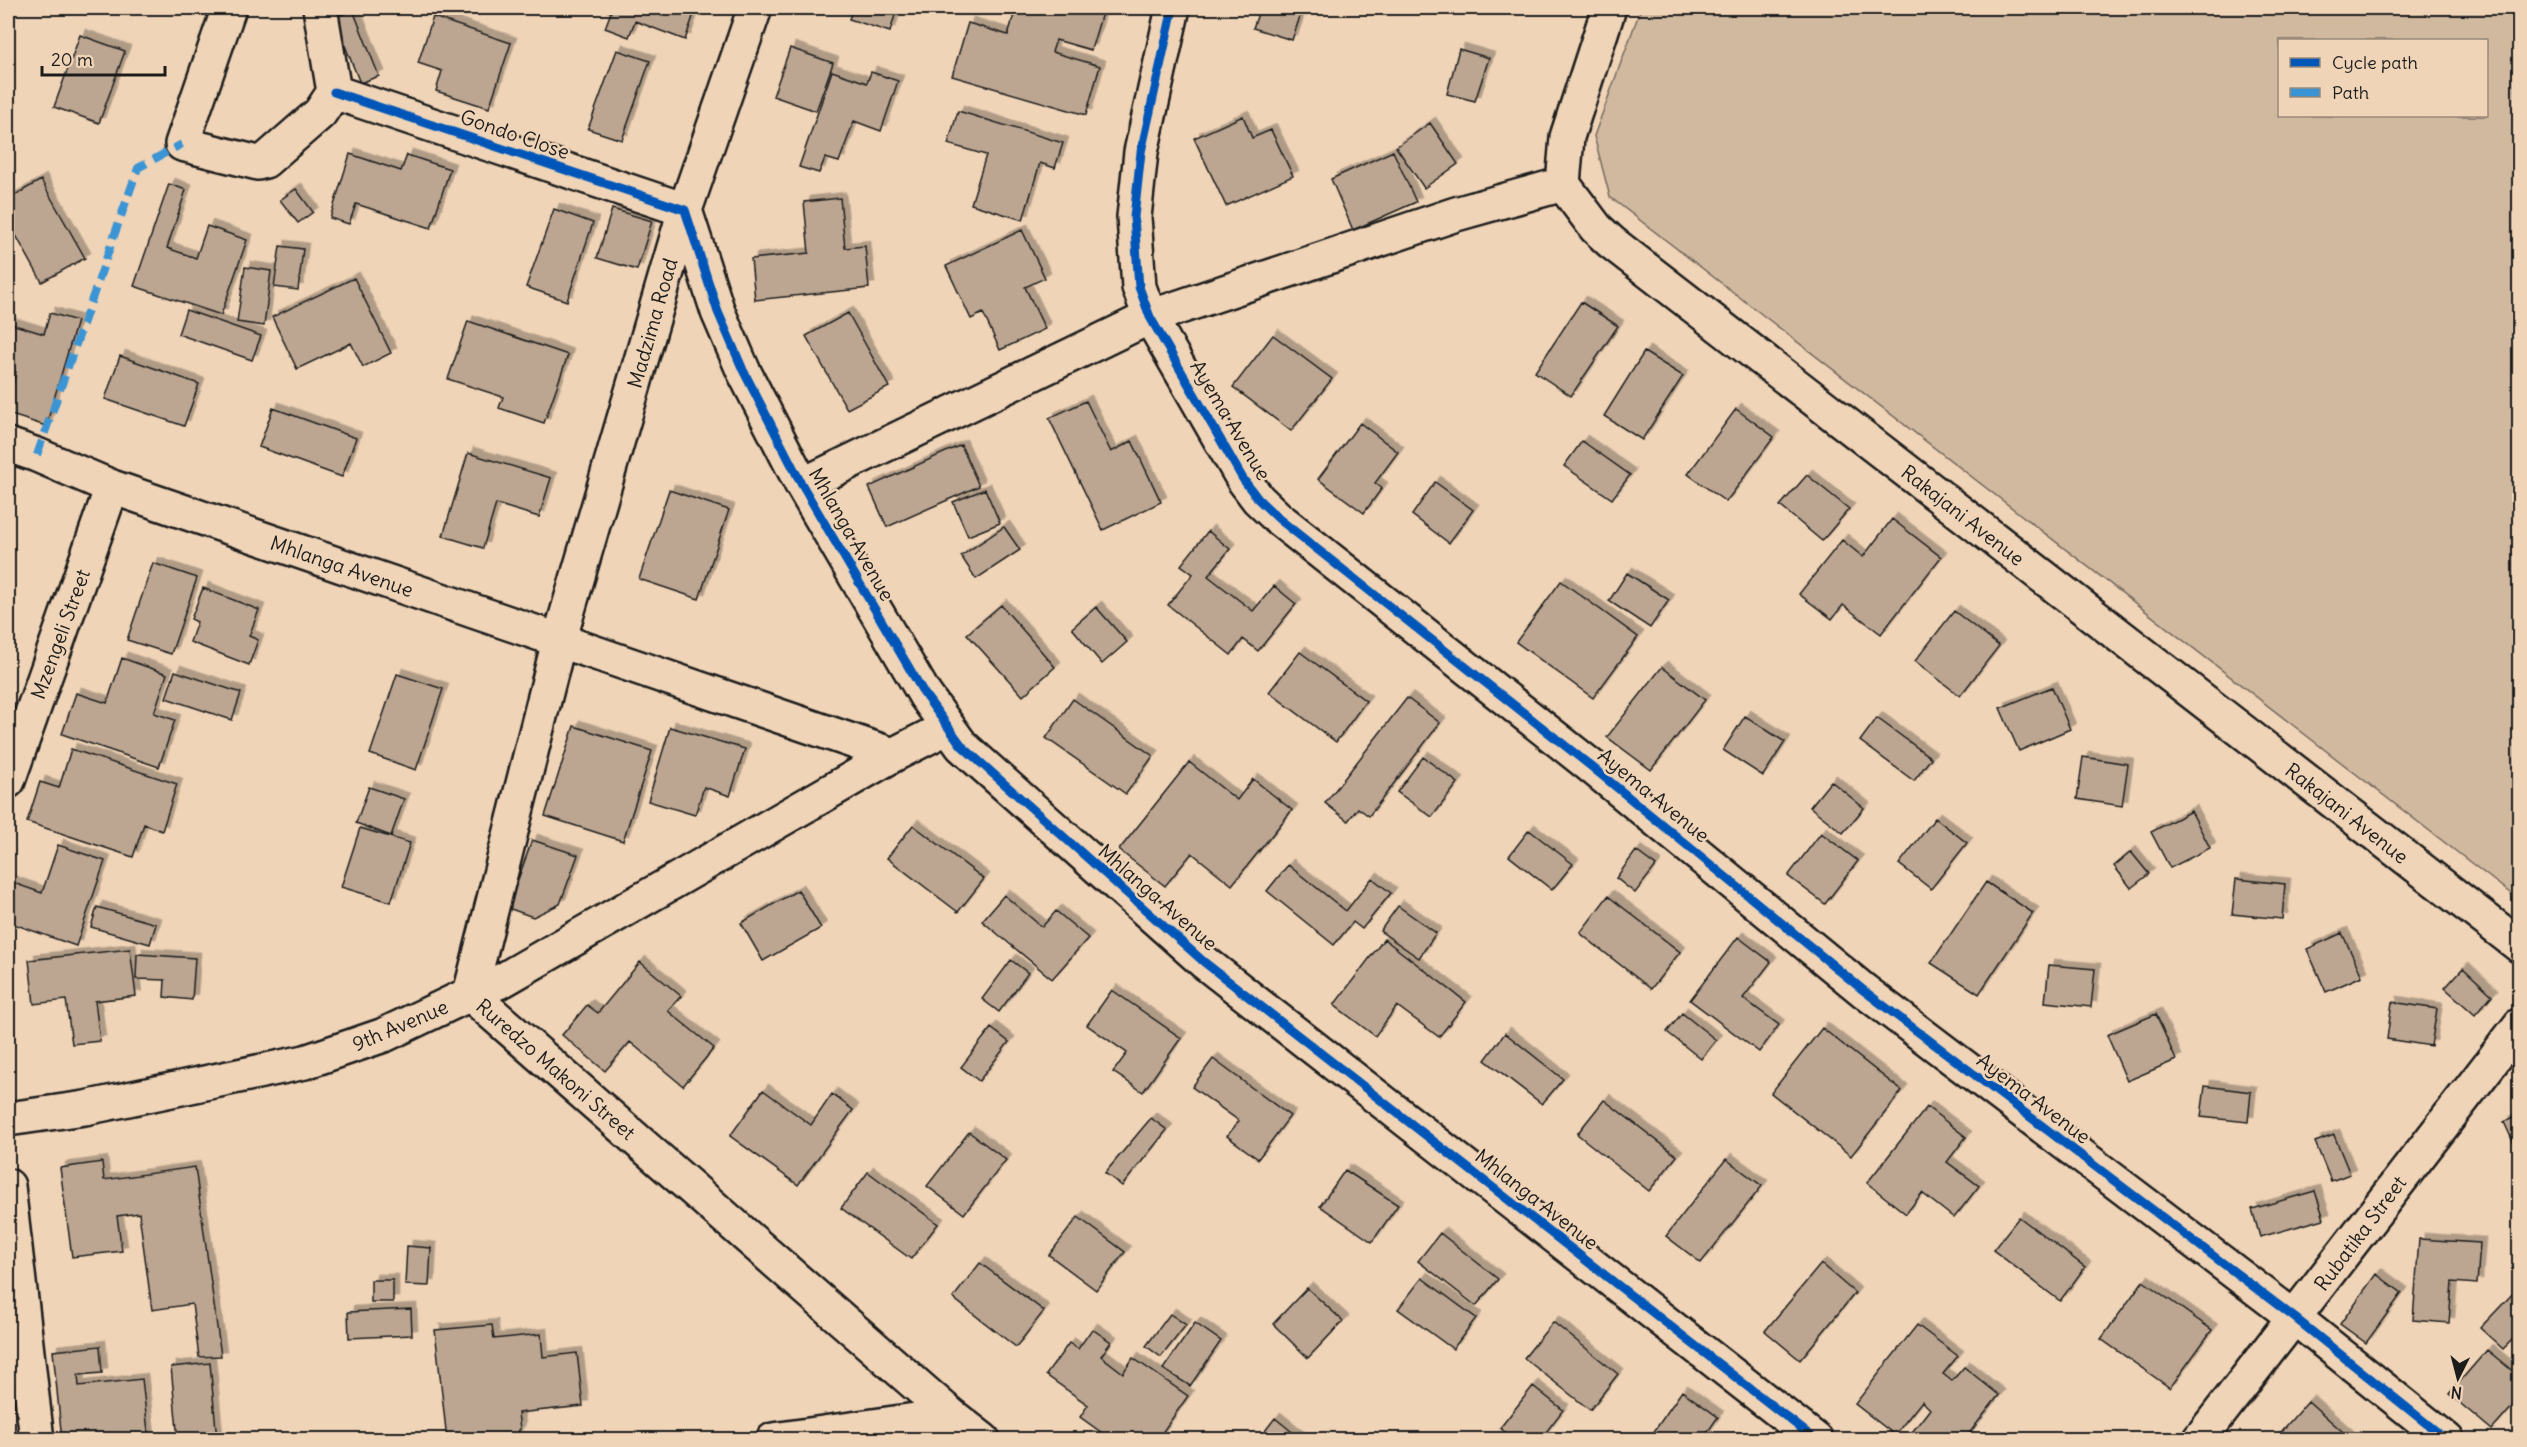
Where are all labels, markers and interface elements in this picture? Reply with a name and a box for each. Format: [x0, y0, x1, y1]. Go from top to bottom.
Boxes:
scale bar [42, 39, 165, 77]
legend [2278, 39, 2488, 117]
text: 20 m [51, 48, 93, 71]
text: Cycle path [2332, 51, 2418, 74]
text: Path [2332, 81, 2369, 104]
street label: Gondo Close [457, 104, 573, 164]
street label: Madzima Road [622, 255, 683, 391]
street label: Ayema Avenue [1185, 355, 1277, 485]
street label: Rakajani Avenue [1896, 459, 2030, 571]
street label: Mhlanga Avenue [804, 463, 900, 605]
street label: Mhlanga Avenue [267, 530, 417, 602]
street label: Mzengeli Street [25, 565, 95, 703]
street label: Ayema Avenue [1593, 743, 1715, 847]
street label: Rakajani Avenue [2280, 757, 2414, 869]
street label: Mhlanga Avenue [1093, 839, 1223, 955]
street label: Ruredzo Makoni Street [471, 993, 641, 1145]
street label: 9th Avenue [348, 994, 452, 1056]
street label: Ayema Avenue [1972, 1047, 2096, 1149]
street label: Mhlanga Avenue [1470, 1143, 1604, 1255]
street label: Rubatika Street [2309, 1170, 2412, 1295]
north arrow [2428, 1348, 2488, 1408]
text: N [2450, 1382, 2463, 1403]

